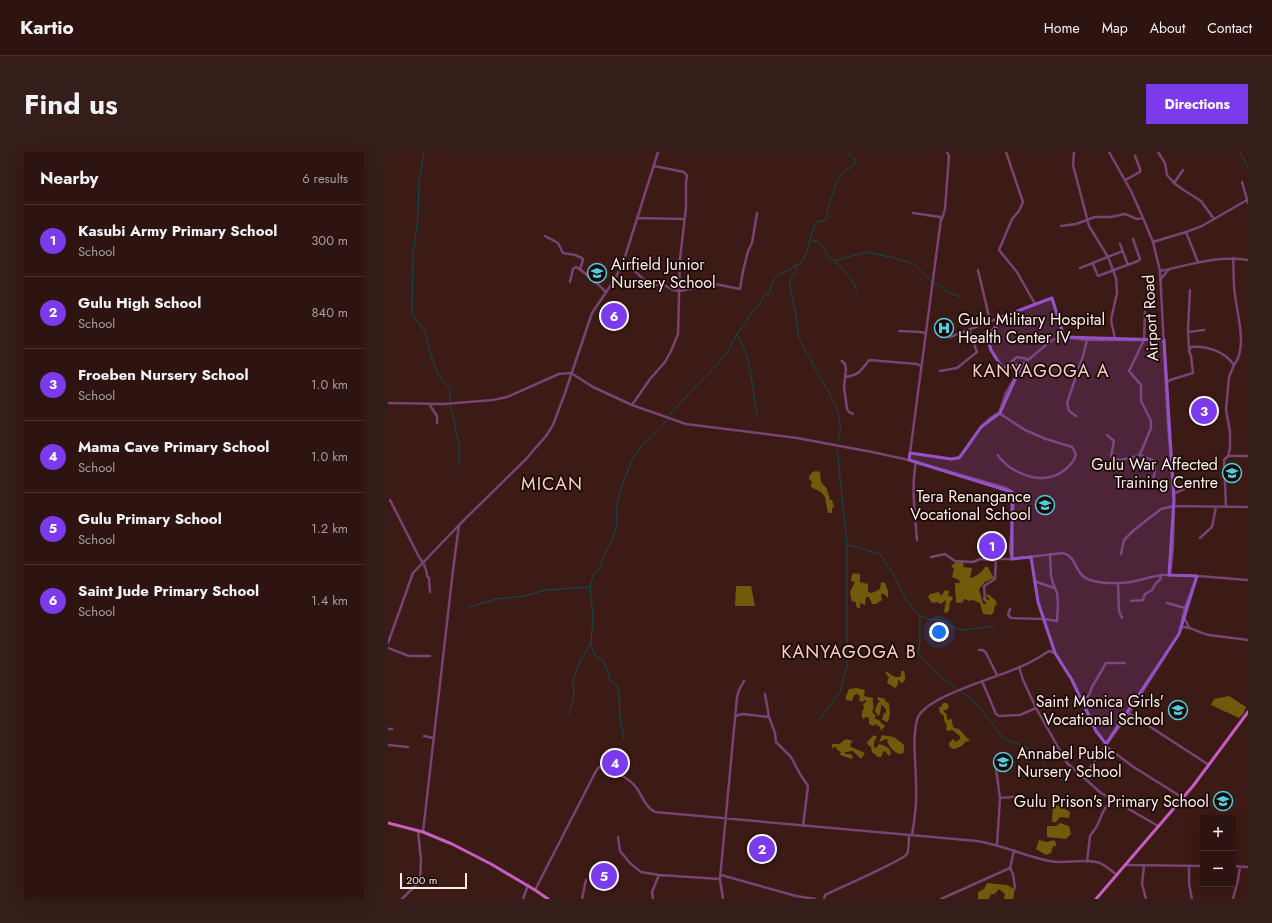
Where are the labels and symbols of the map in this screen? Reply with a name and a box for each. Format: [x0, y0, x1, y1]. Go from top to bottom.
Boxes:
place label: Airfield Junior Nursery School [611, 253, 716, 294]
school or university icon: Airfield Junior Nursery School [586, 262, 608, 284]
street label: Airport Road [1137, 274, 1164, 362]
pin: 6 [601, 301, 627, 331]
place label: Gulu Military Hospital Health Center IV [958, 308, 1105, 349]
hospital icon: Gulu Military Hospital Health Center IV [933, 317, 955, 339]
district label: KANYAGOGA A [972, 358, 1110, 384]
pin: 3 [1191, 396, 1217, 426]
place label: Gulu War Affected Training Centre [1091, 453, 1218, 494]
school or university icon: Gulu War Affected Training Centre [1221, 462, 1243, 484]
district label: MICAN [521, 471, 583, 497]
place label: Tera Renangance Vocational School [910, 485, 1031, 526]
school or university icon: Tera Renangance Vocational School [1034, 494, 1056, 516]
pin: 1 [979, 531, 1005, 561]
your location [929, 622, 949, 642]
district label: KANYAGOGA B [781, 639, 917, 665]
place label: Saint Monica Girls' Vocational School [1036, 690, 1164, 731]
school or university icon: Saint Monica Girls' Vocational School [1167, 699, 1189, 721]
place label: Annabel Publc Nursery School [1017, 742, 1122, 783]
pin: 4 [602, 748, 628, 778]
school or university icon: Annabel Publc Nursery School [992, 751, 1014, 773]
place label: Gulu Prison's Primary School [1014, 790, 1209, 813]
school or university icon: Gulu Prison's Primary School [1212, 790, 1234, 812]
pin: 2 [749, 834, 775, 864]
pin: 5 [591, 861, 617, 891]
scale bar [400, 871, 467, 890]

